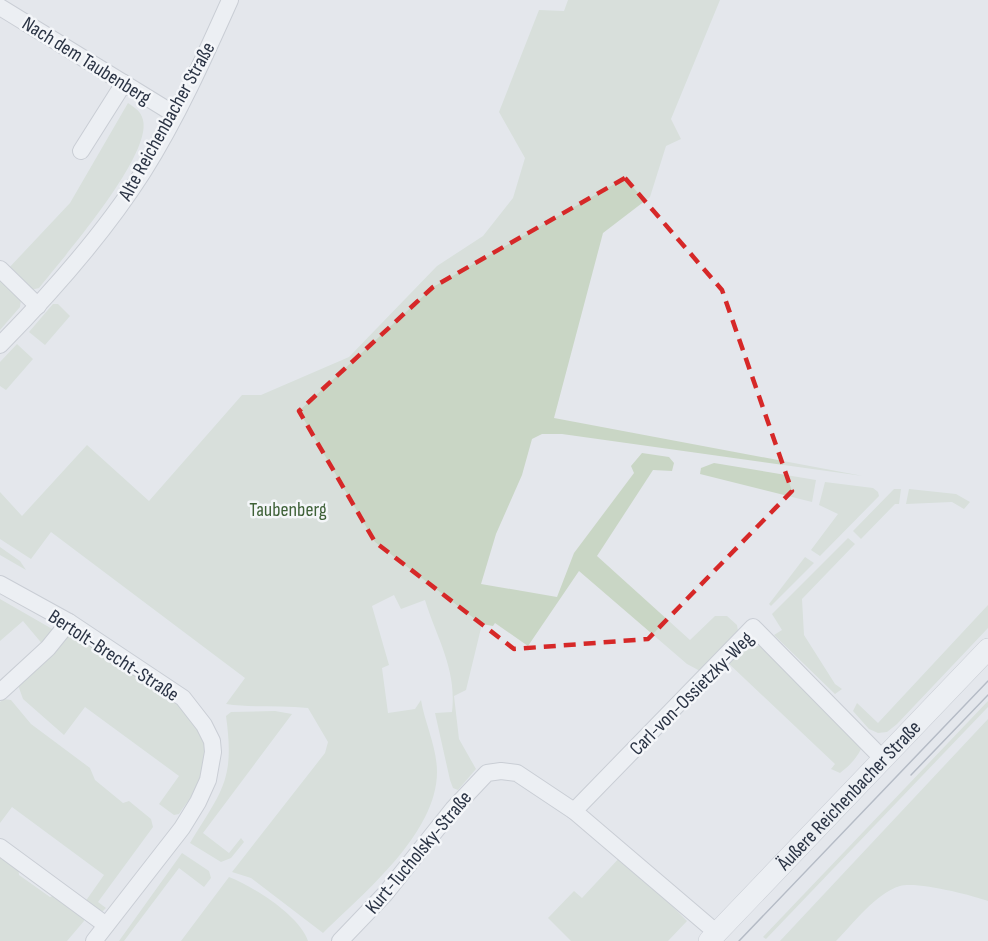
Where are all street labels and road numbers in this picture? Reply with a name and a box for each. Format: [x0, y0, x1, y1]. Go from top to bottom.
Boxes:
street label: Nach dem Taubenberg [18, 12, 155, 110]
street label: Alte Reichenbacher Straße [113, 38, 220, 206]
street label: Bertolt-Brecht-Straße [44, 605, 183, 707]
street label: Carl-von-Ossietzky-Weg [625, 627, 759, 761]
street label: Äußere Reichenbacher Straße [772, 716, 926, 876]
street label: Kurt-Tucholsky-Straße [360, 786, 477, 919]

